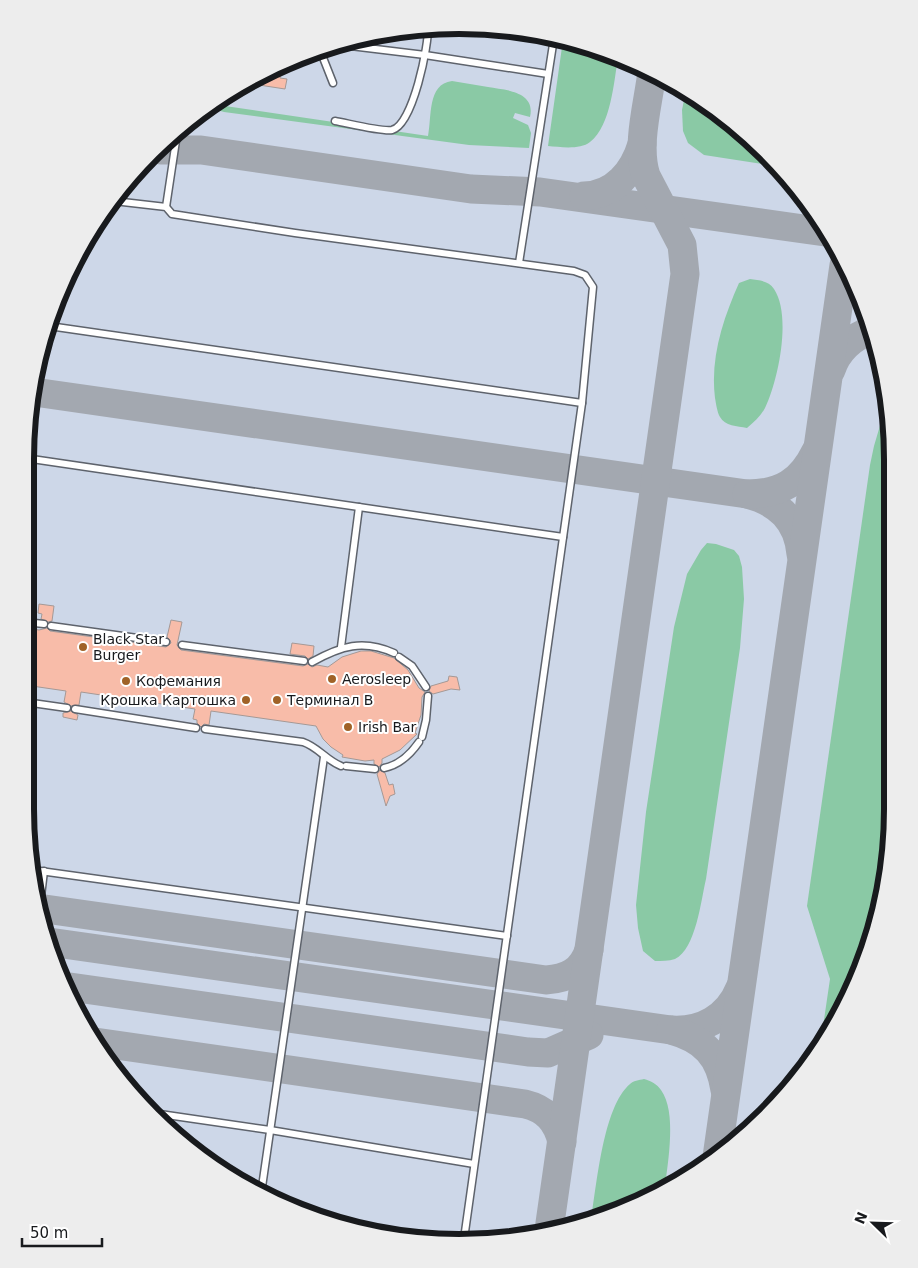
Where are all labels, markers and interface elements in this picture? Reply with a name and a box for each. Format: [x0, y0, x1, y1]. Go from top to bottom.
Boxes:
place label: Black Star Burger [93, 631, 164, 663]
marker: Black Star Burger [77, 641, 89, 653]
place label: Aerosleep [342, 671, 411, 687]
place label: Кофемания [136, 673, 221, 689]
marker: Aerosleep [326, 673, 338, 685]
marker: Кофемания [120, 675, 132, 687]
place label: Крошка Картошка [100, 692, 236, 708]
place label: Терминал B [286, 692, 373, 708]
marker: Крошка Картошка [240, 694, 252, 706]
marker: Терминал B [271, 694, 283, 706]
place label: Irish Bar [358, 719, 417, 735]
marker: Irish Bar [342, 721, 354, 733]
north arrow [848, 1198, 898, 1248]
text: N [851, 1209, 871, 1226]
scale bar [22, 1216, 102, 1248]
text: 50 m [30, 1224, 68, 1242]

